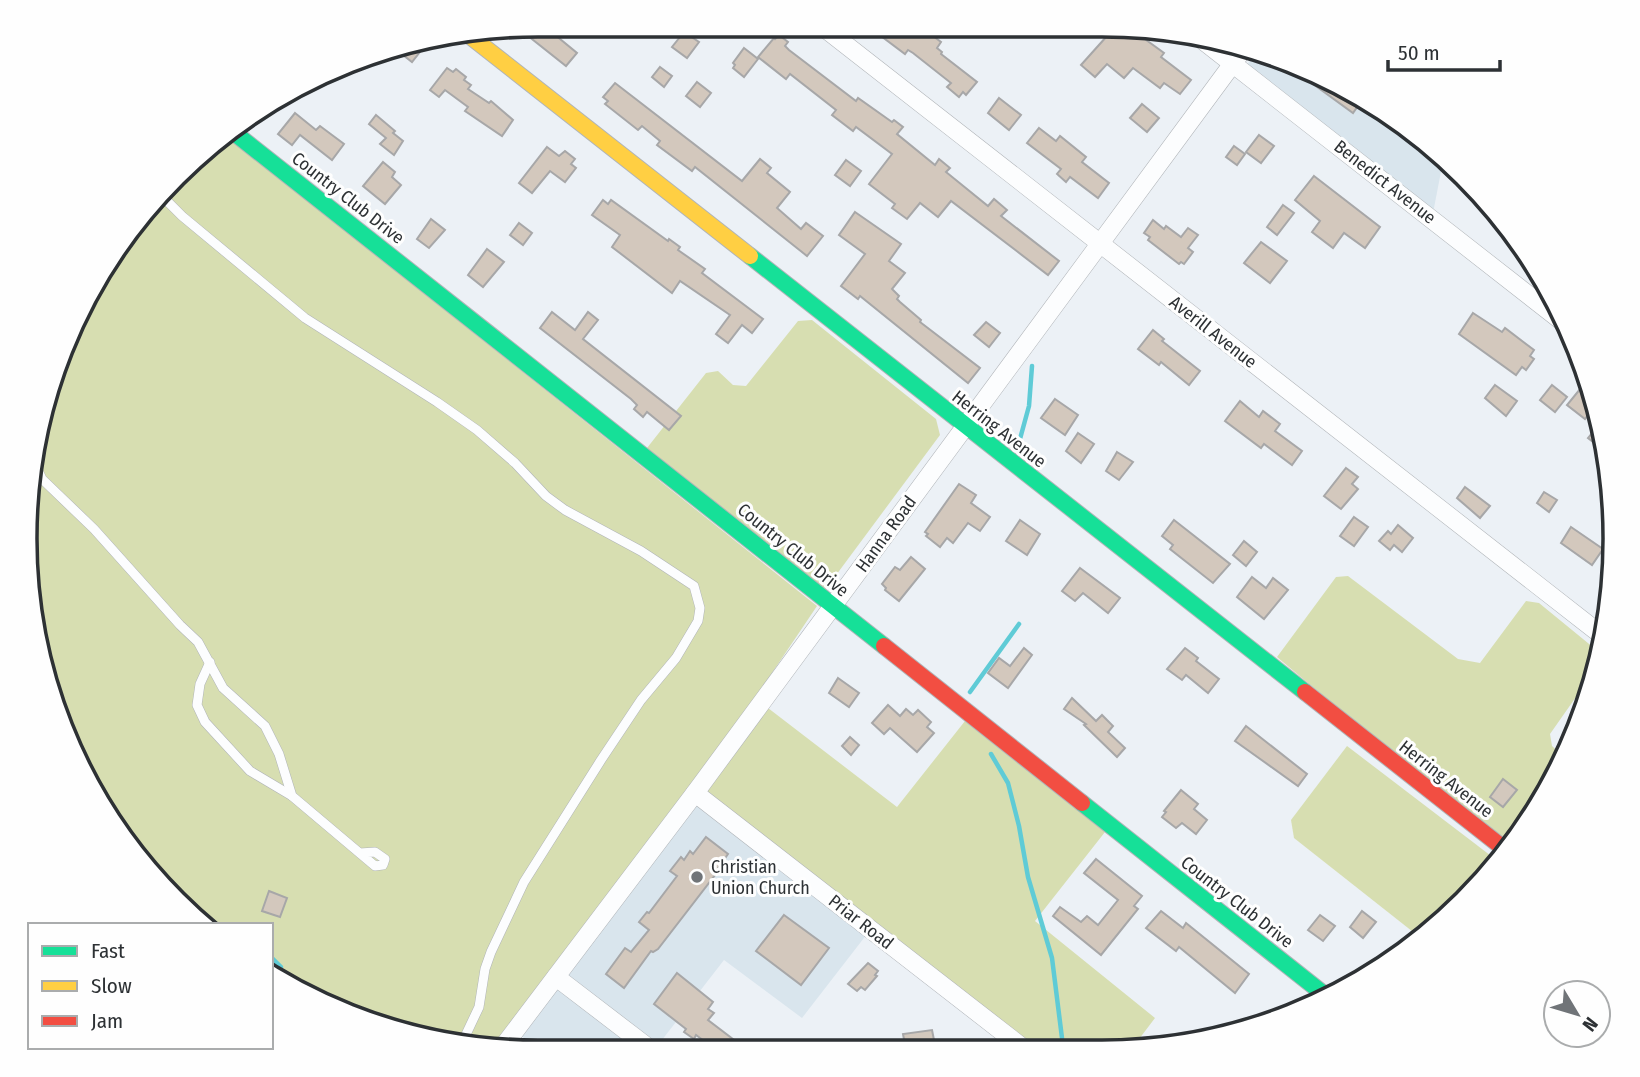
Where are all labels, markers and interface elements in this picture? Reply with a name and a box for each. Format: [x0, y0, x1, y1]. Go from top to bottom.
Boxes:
scale bar [1388, 28, 1500, 72]
text: 50 m [1398, 40, 1440, 66]
street label: Benedict Avenue [1330, 135, 1440, 229]
street label: Country Club Drive [287, 147, 409, 249]
street label: Averill Avenue [1165, 291, 1261, 373]
street label: Herring Avenue [948, 385, 1050, 473]
street label: Hanna Road [851, 492, 921, 576]
street label: Country Club Drive [733, 498, 853, 602]
street label: Herring Avenue [1395, 735, 1497, 823]
street label: Country Club Drive [1176, 851, 1298, 953]
place label: Christian Union Church [711, 856, 810, 899]
marker: Christian Union Church [689, 869, 705, 885]
street label: Priar Road [824, 890, 898, 954]
legend [28, 923, 273, 1049]
text: Fast [91, 938, 125, 964]
text: Slow [91, 973, 132, 999]
north arrow [1542, 979, 1612, 1049]
text: Jam [91, 1008, 123, 1034]
text: N [1577, 1013, 1603, 1036]

